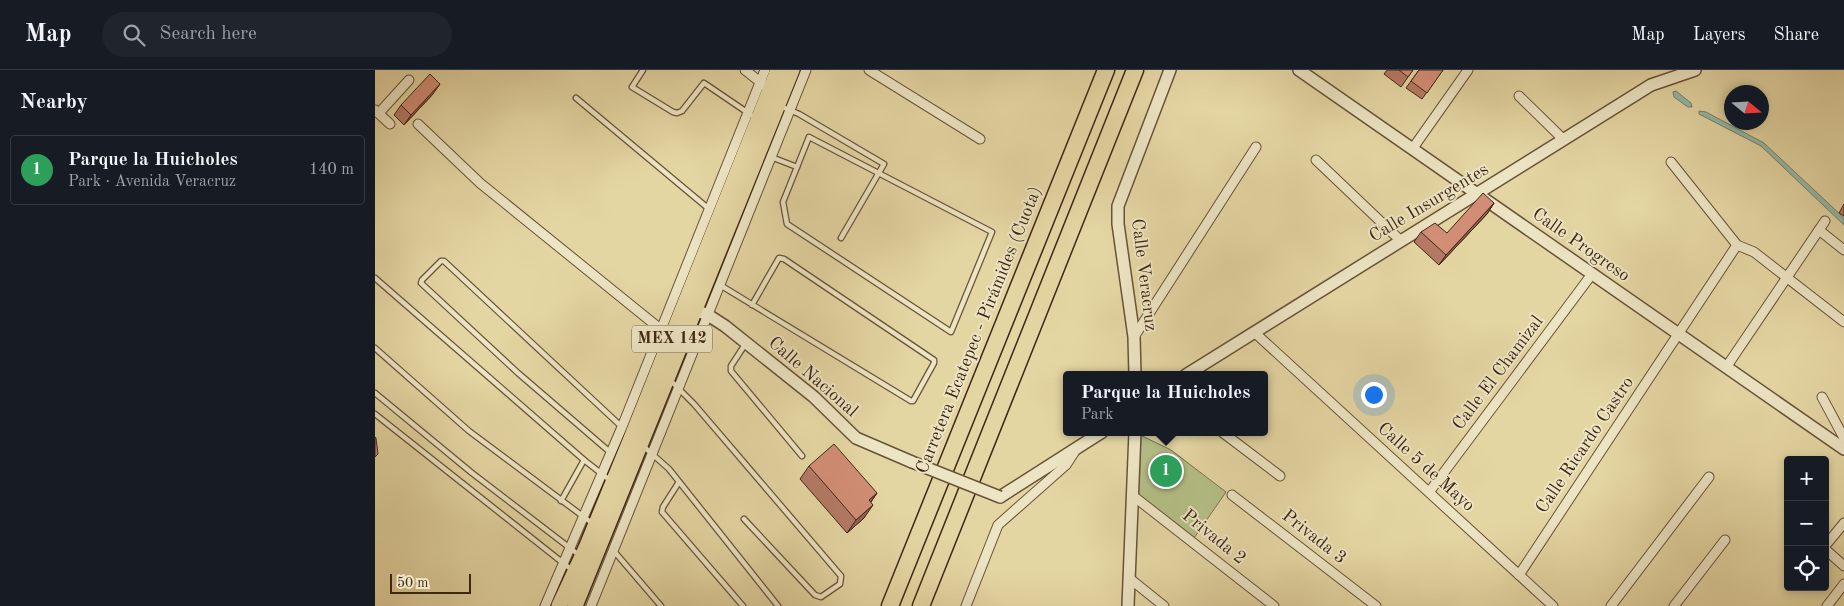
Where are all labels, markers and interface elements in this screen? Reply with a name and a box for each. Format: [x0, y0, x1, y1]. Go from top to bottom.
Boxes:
search box [102, 12, 452, 57]
icon: search [120, 21, 148, 49]
text: Map [25, 23, 72, 47]
text: Search here [160, 25, 257, 44]
text: Map [1631, 26, 1665, 44]
text: Layers [1693, 26, 1745, 44]
text: Share [1773, 26, 1819, 44]
north arrow [1724, 85, 1769, 130]
text: Nearby [20, 92, 88, 113]
text: Parque la Huicholes [68, 151, 238, 170]
street label: Calle Insurgentes [1366, 160, 1492, 246]
text: 1 [32, 162, 42, 178]
text: 140 m [309, 162, 354, 178]
text: Park · Avenida Veracruz [68, 174, 236, 190]
street label: Carretera Ecatepec - Pirámides (Cuota) [912, 183, 1045, 476]
street label: Calle Progreso [1529, 205, 1633, 285]
street label: Calle Veracruz [1128, 218, 1160, 332]
street label: Calle El Chamizal [1449, 312, 1547, 433]
road number: MEX 142 [632, 325, 712, 352]
street label: Calle Nacional [765, 334, 861, 421]
popup [1063, 371, 1268, 436]
street label: Calle Ricardo Castro [1533, 373, 1637, 517]
your location [1361, 382, 1387, 408]
text: Parque la Huicholes [1081, 384, 1250, 403]
text: Park [1081, 407, 1114, 423]
street label: Calle 5 de Mayo [1374, 419, 1478, 515]
pin: 1 [1150, 452, 1182, 490]
map controls [1784, 456, 1829, 591]
button: + [1784, 456, 1829, 501]
button: − [1784, 501, 1829, 546]
street label: Privada 2 [1179, 506, 1249, 568]
street label: Privada 3 [1278, 506, 1350, 568]
button: locate [1784, 546, 1829, 591]
scale bar [390, 571, 471, 594]
text: 50 m [397, 576, 428, 590]

